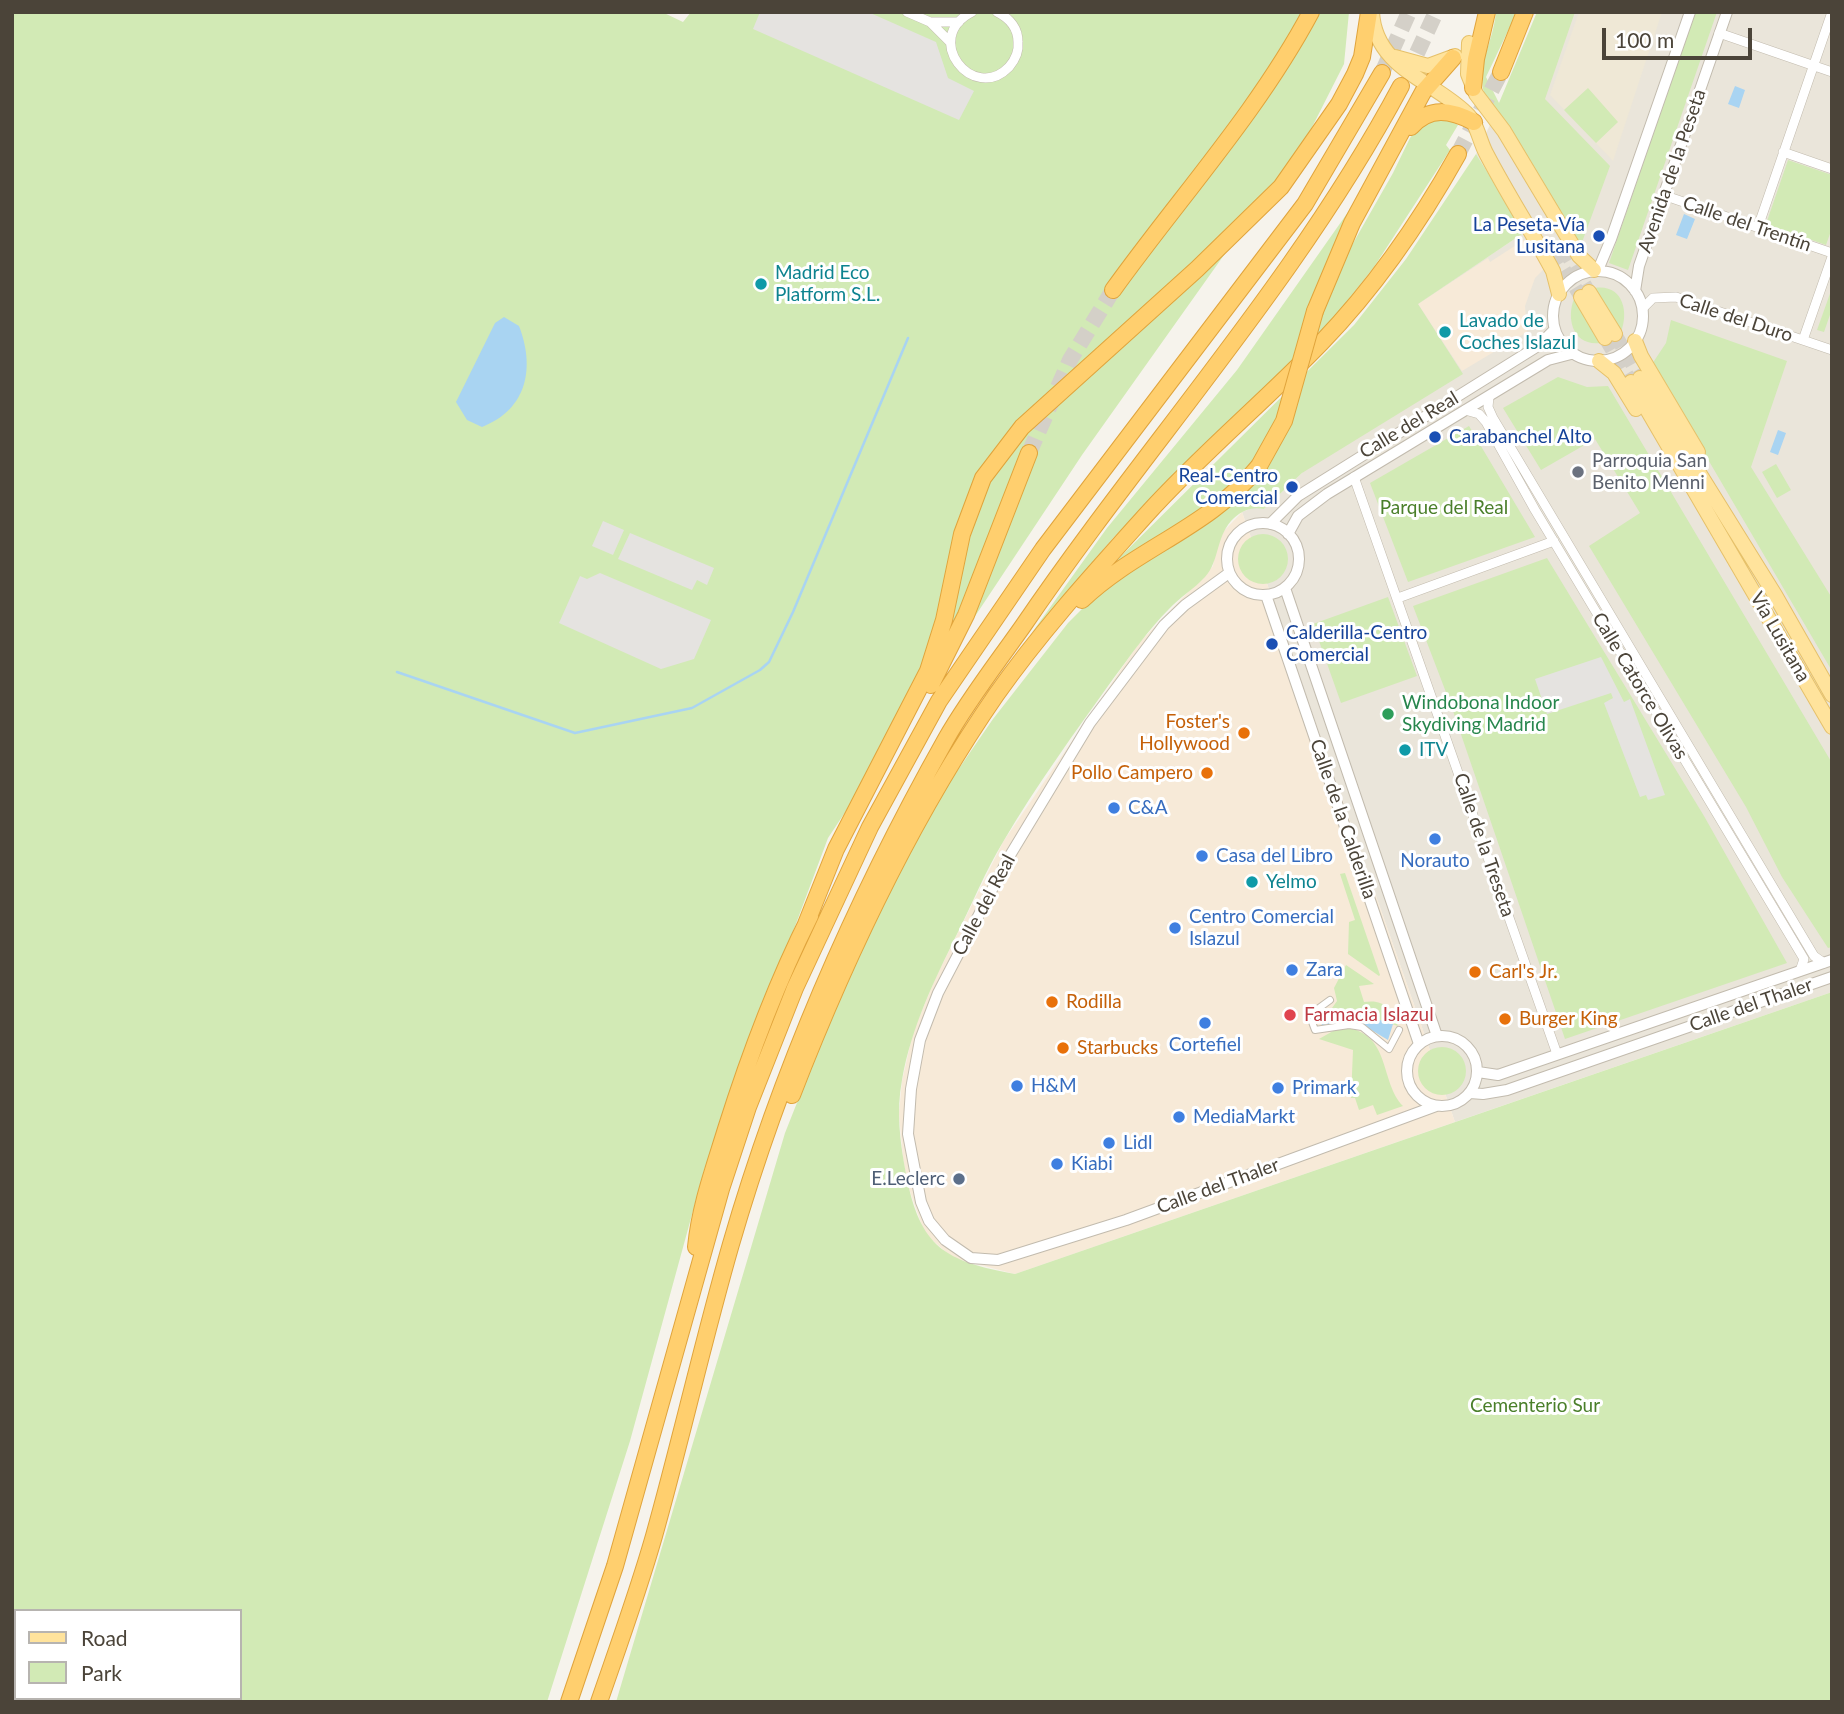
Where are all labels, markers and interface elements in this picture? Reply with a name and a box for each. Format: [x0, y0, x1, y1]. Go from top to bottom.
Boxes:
scale bar [1606, 14, 1756, 58]
text: 100 m [1615, 27, 1674, 52]
street label: Avenida de la Peseta [1633, 86, 1711, 256]
street label: Calle del Trentín [1680, 191, 1814, 257]
place label: La Peseta-Vía Lusitana [1473, 214, 1585, 258]
marker: La Peseta-Vía Lusitana [1591, 228, 1607, 244]
place label: Madrid Eco Platform S.L. [775, 262, 880, 306]
marker: Madrid Eco Platform S.L. [753, 276, 769, 292]
street label: Calle del Duro [1676, 289, 1796, 347]
place label: Lavado de Coches Islazul [1459, 310, 1576, 354]
marker: Lavado de Coches Islazul [1437, 324, 1453, 340]
street label: Calle del Real [1355, 387, 1463, 463]
place label: Carabanchel Alto [1449, 426, 1592, 448]
marker: Carabanchel Alto [1427, 429, 1443, 445]
place label: Parroquia San Benito Menni [1592, 450, 1707, 494]
marker: Parroquia San Benito Menni [1570, 464, 1586, 480]
place label: Real-Centro Comercial [1179, 465, 1278, 509]
marker: Real-Centro Comercial [1284, 479, 1300, 495]
park label: Parque del Real [1380, 497, 1508, 519]
street label: Vía Lusitana [1745, 588, 1815, 686]
street label: Calle Catorce Olivas [1587, 608, 1693, 764]
place label: Calderilla-Centro Comercial [1286, 622, 1427, 666]
marker: Calderilla-Centro Comercial [1264, 636, 1280, 652]
place label: Windobona Indoor Skydiving Madrid [1402, 692, 1559, 736]
marker: Windobona Indoor Skydiving Madrid [1380, 706, 1396, 722]
place label: Foster's Hollywood [1139, 711, 1230, 755]
marker: Foster's Hollywood [1236, 725, 1252, 741]
street label: Calle de la Calderilla [1305, 736, 1381, 902]
place label: ITV [1419, 739, 1448, 761]
marker: ITV [1397, 742, 1413, 758]
place label: Pollo Campero [1071, 762, 1193, 784]
marker: Pollo Campero [1199, 765, 1215, 781]
street label: Calle de la Treseta [1449, 770, 1519, 920]
place label: C&A [1128, 797, 1168, 819]
marker: C&A [1106, 800, 1122, 816]
marker: Norauto [1427, 831, 1443, 847]
place label: Casa del Libro [1216, 845, 1333, 867]
marker: Casa del Libro [1194, 848, 1210, 864]
place label: Norauto [1400, 850, 1470, 872]
street label: Calle del Real [948, 851, 1020, 959]
place label: Yelmo [1266, 871, 1317, 893]
marker: Yelmo [1244, 874, 1260, 890]
place label: Centro Comercial Islazul [1189, 906, 1334, 950]
marker: Centro Comercial Islazul [1167, 920, 1183, 936]
place label: Zara [1306, 959, 1343, 981]
place label: Carl's Jr. [1489, 961, 1558, 983]
marker: Zara [1284, 962, 1300, 978]
marker: Carl's Jr. [1467, 964, 1483, 980]
street label: Calle del Thaler [1687, 973, 1815, 1037]
place label: Rodilla [1066, 991, 1122, 1013]
marker: Rodilla [1044, 994, 1060, 1010]
place label: Farmacia Islazul [1304, 1004, 1434, 1026]
marker: Farmacia Islazul [1282, 1007, 1298, 1023]
place label: Burger King [1519, 1008, 1618, 1030]
marker: Burger King [1497, 1011, 1513, 1027]
marker: Cortefiel [1197, 1015, 1213, 1031]
place label: Cortefiel [1169, 1034, 1241, 1056]
place label: Starbucks [1077, 1037, 1158, 1059]
marker: Starbucks [1055, 1040, 1071, 1056]
place label: H&M [1031, 1075, 1077, 1097]
place label: Primark [1292, 1077, 1356, 1099]
marker: H&M [1009, 1078, 1025, 1094]
marker: Primark [1270, 1080, 1286, 1096]
place label: MediaMarkt [1193, 1106, 1295, 1128]
marker: MediaMarkt [1171, 1109, 1187, 1125]
place label: Lidl [1123, 1132, 1152, 1154]
marker: Lidl [1101, 1135, 1117, 1151]
place label: Kiabi [1071, 1153, 1113, 1175]
street label: Calle del Thaler [1154, 1153, 1282, 1219]
marker: Kiabi [1049, 1156, 1065, 1172]
place label: E.Leclerc [871, 1168, 945, 1190]
marker: E.Leclerc [951, 1171, 967, 1187]
park label: Cementerio Sur [1470, 1395, 1600, 1417]
legend [14, 1609, 242, 1700]
text: Road [81, 1625, 128, 1650]
text: Park [81, 1660, 122, 1685]

